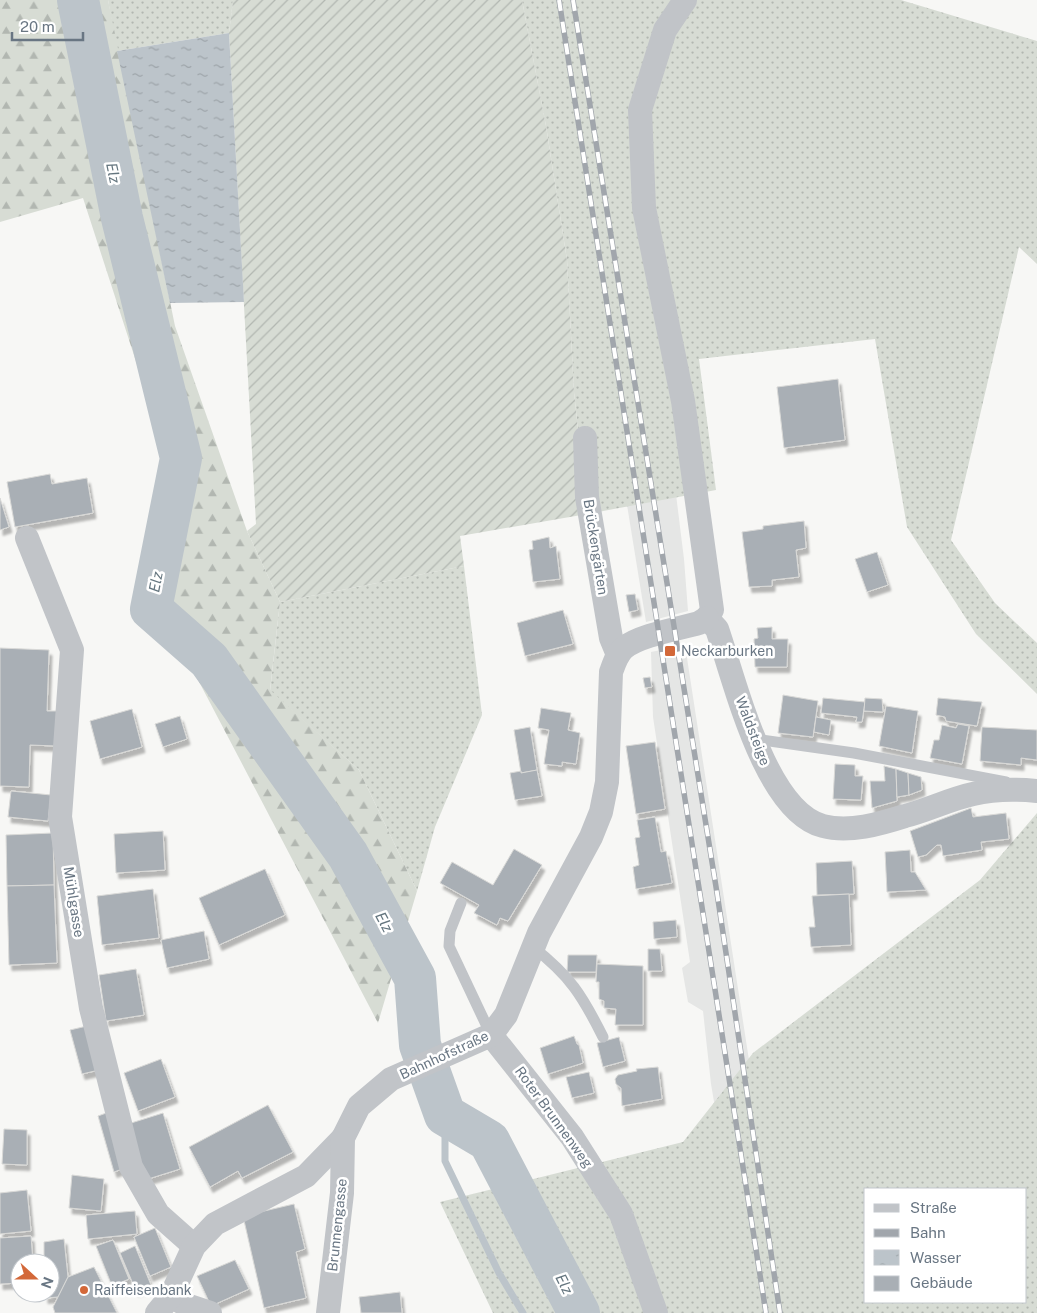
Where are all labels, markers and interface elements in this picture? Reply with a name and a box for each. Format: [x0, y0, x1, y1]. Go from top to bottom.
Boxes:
scale bar [12, 10, 84, 42]
text: 20 m [20, 18, 55, 35]
water label: Elz [103, 161, 124, 185]
street label: Brückengärten [581, 498, 611, 596]
water label: Elz [145, 570, 166, 594]
place label: Neckarburken [681, 643, 773, 659]
marker: Neckarburken [663, 644, 677, 658]
street label: Waldsteige [733, 694, 774, 768]
street label: Mühlgasse [61, 866, 87, 939]
water label: Elz [372, 909, 397, 935]
street label: Bahnhofstraße [397, 1027, 491, 1083]
street label: Roter Brunnenweg [512, 1063, 596, 1171]
street label: Brunnengasse [324, 1178, 350, 1272]
legend [864, 1188, 1027, 1303]
text: Straße [910, 1199, 957, 1216]
text: Bahn [910, 1224, 946, 1241]
text: Wasser [910, 1249, 962, 1266]
north arrow [10, 1253, 60, 1303]
water label: Elz [552, 1271, 577, 1297]
text: Gebäude [910, 1274, 973, 1291]
text: N [38, 1275, 57, 1291]
place label: Raiffeisenbank [94, 1282, 192, 1298]
marker: Raiffeisenbank [78, 1284, 90, 1296]

